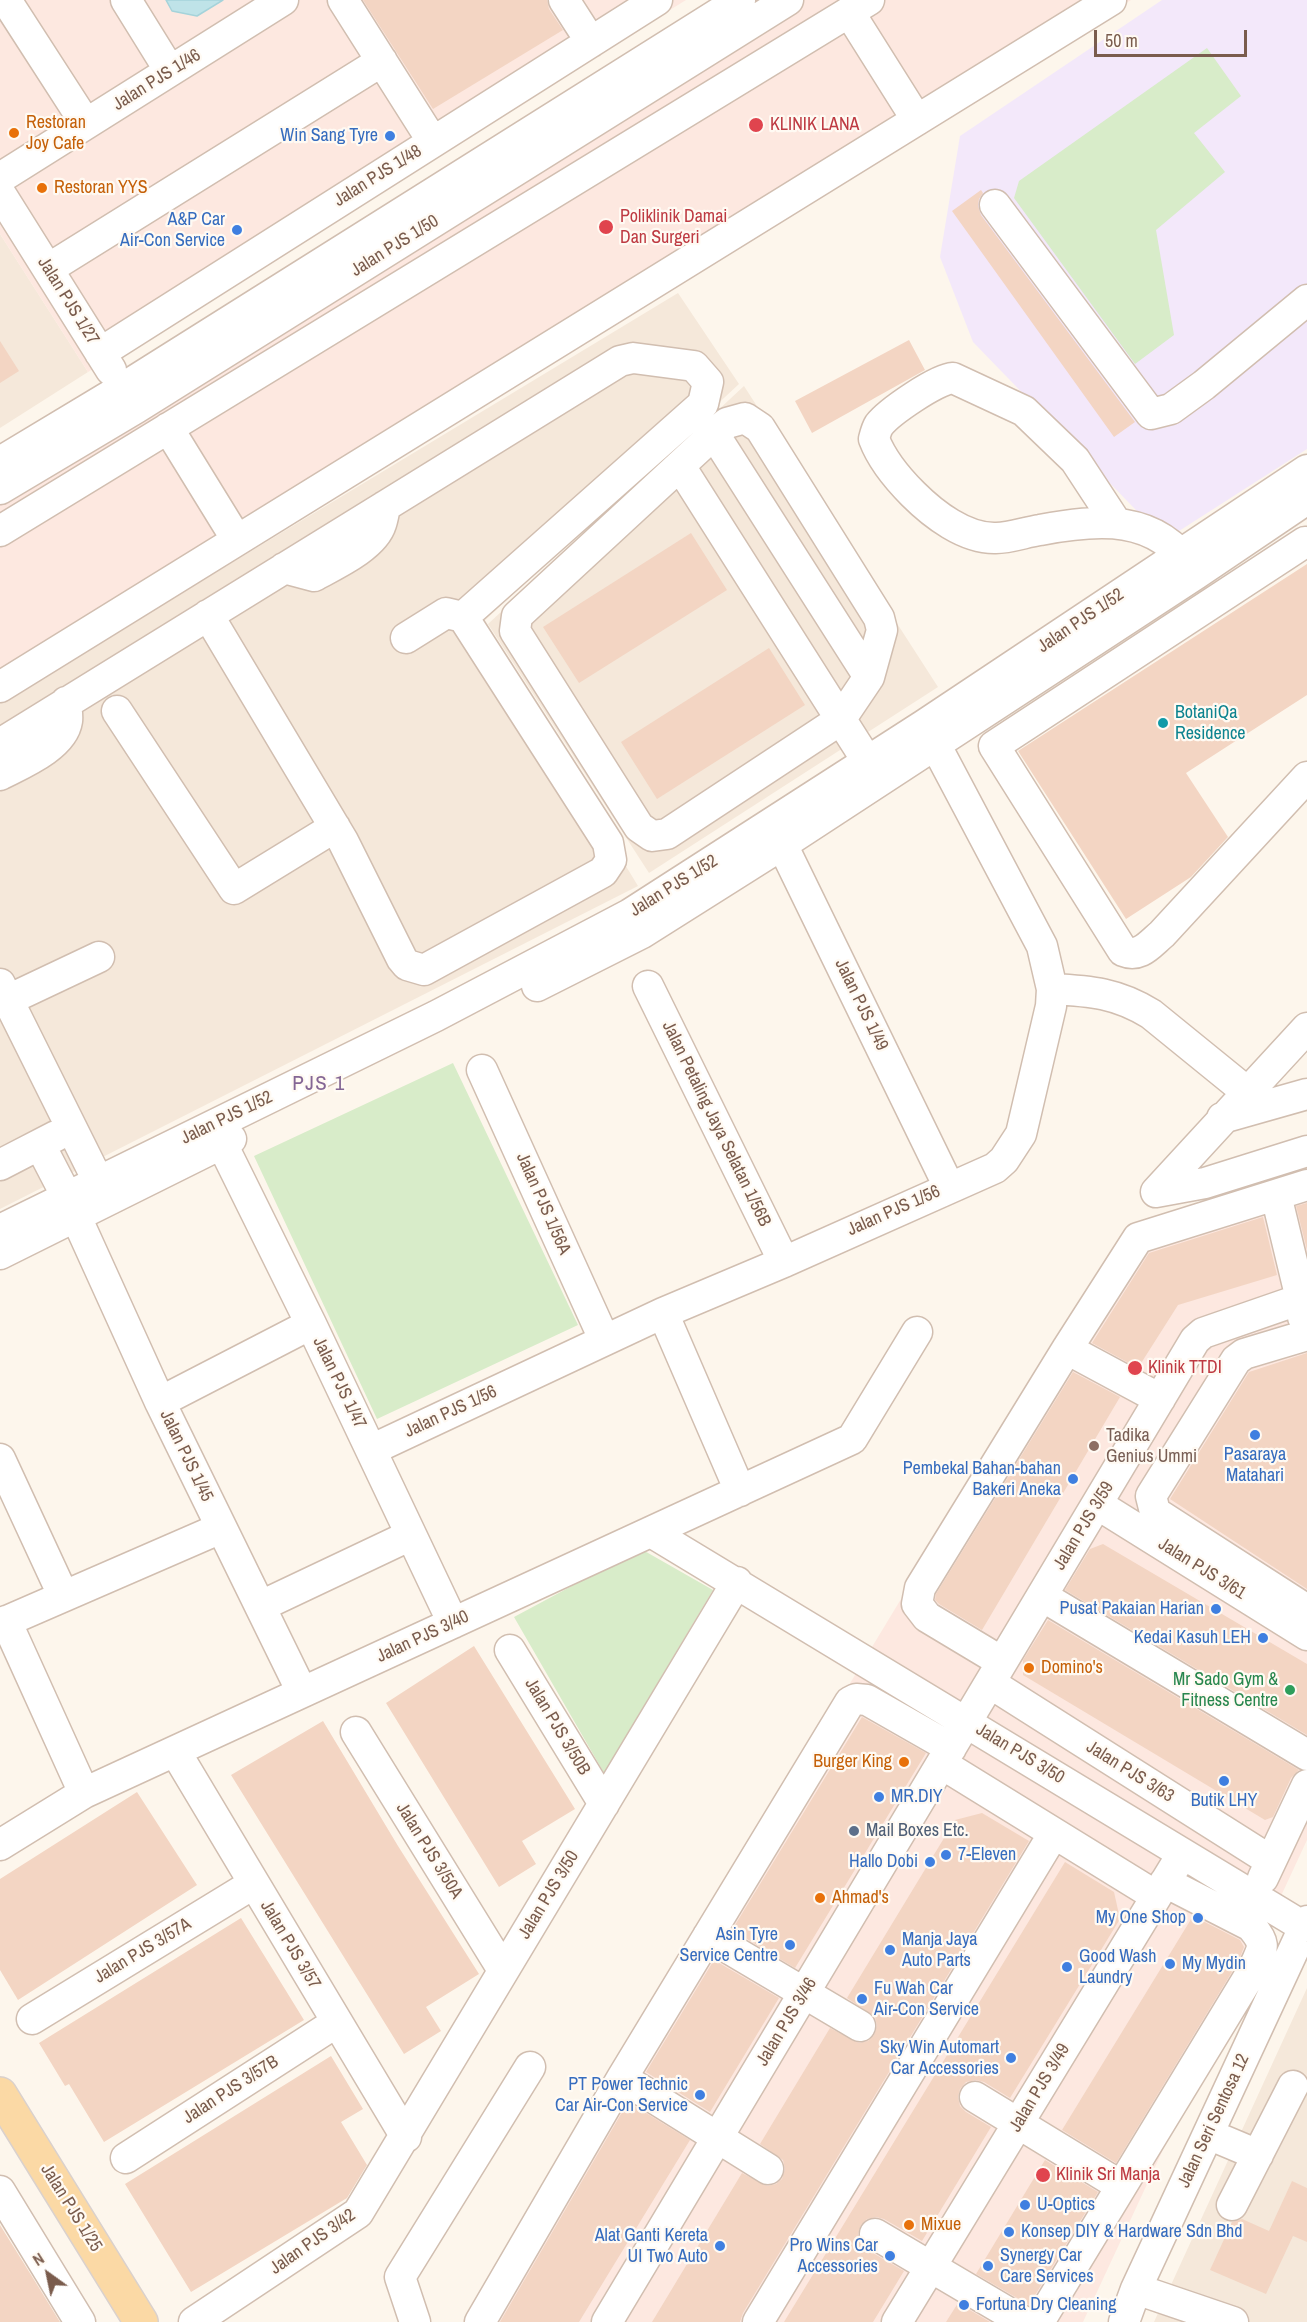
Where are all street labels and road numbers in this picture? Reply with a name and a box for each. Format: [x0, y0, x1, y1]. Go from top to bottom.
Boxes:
street label: Jalan PJS 1/46 [109, 45, 205, 115]
street label: Jalan PJS 1/48 [330, 141, 426, 211]
street label: Jalan PJS 1/50 [347, 211, 443, 281]
street label: Jalan PJS 1/27 [33, 253, 103, 349]
street label: Jalan PJS 1/52 [1034, 584, 1128, 658]
street label: Jalan PJS 1/52 [626, 851, 722, 921]
street label: Jalan PJS 1/49 [830, 956, 892, 1054]
street label: Jalan Petaling Jaya Selatan 1/56B [657, 1018, 775, 1230]
street label: Jalan PJS 1/52 [178, 1087, 276, 1149]
street label: Jalan PJS 1/56A [511, 1150, 575, 1258]
street label: Jalan PJS 1/56 [844, 1181, 944, 1241]
street label: Jalan PJS 1/47 [308, 1334, 370, 1432]
street label: Jalan PJS 1/56 [401, 1381, 501, 1443]
street label: Jalan PJS 1/45 [155, 1407, 217, 1505]
street label: Jalan PJS 3/59 [1049, 1478, 1119, 1574]
street label: Jalan PJS 3/61 [1154, 1534, 1250, 1604]
street label: Jalan PJS 3/40 [373, 1606, 473, 1668]
street label: Jalan PJS 3/50B [520, 1675, 594, 1779]
street label: Jalan PJS 3/50 [972, 1719, 1068, 1789]
street label: Jalan PJS 3/63 [1082, 1737, 1178, 1807]
street label: Jalan PJS 3/50A [391, 1799, 467, 1903]
street label: Jalan PJS 3/50 [514, 1847, 584, 1943]
street label: Jalan PJS 3/57 [255, 1897, 325, 1993]
street label: Jalan PJS 3/57A [91, 1914, 195, 1988]
street label: Jalan PJS 3/46 [752, 1974, 822, 2070]
street label: Jalan PJS 3/49 [1005, 2040, 1075, 2136]
street label: Jalan PJS 3/57B [179, 2051, 283, 2129]
street label: Jalan Seri Sentosa 12 [1174, 2051, 1254, 2191]
street label: Jalan PJS 1/25 [36, 2160, 106, 2256]
street label: Jalan PJS 3/42 [266, 2205, 360, 2279]

